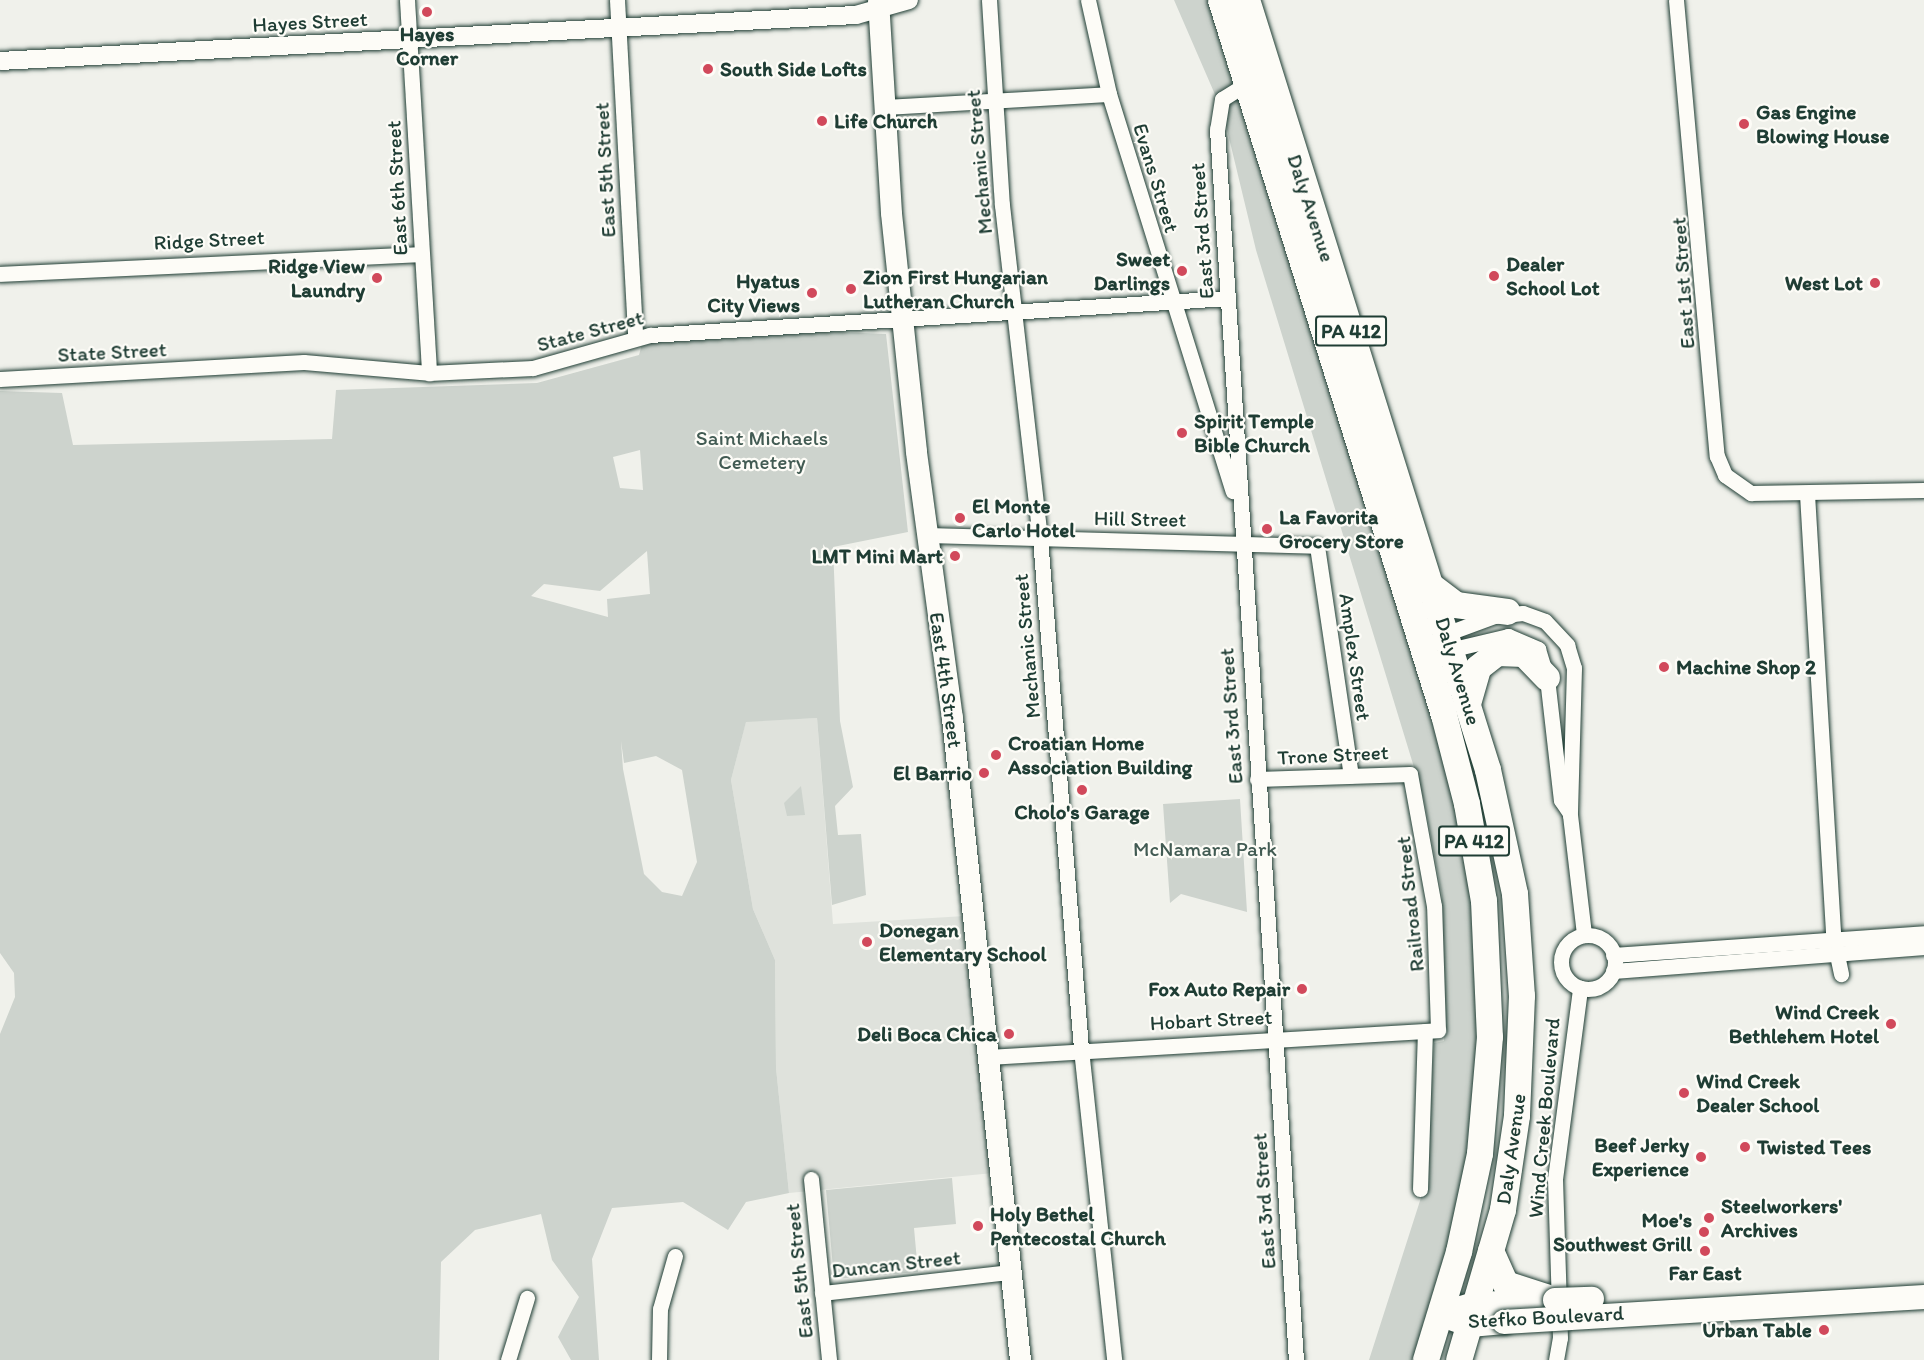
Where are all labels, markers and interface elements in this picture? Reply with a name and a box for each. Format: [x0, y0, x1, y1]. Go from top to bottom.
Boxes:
marker: Hayes Corner [420, 5, 434, 19]
street label: Hayes Street [252, 6, 368, 38]
place label: Hayes Corner [396, 21, 458, 71]
place label: South Side Lofts [720, 56, 867, 82]
marker: South Side Lofts [701, 62, 715, 76]
street label: Mechanic Street [960, 89, 998, 235]
place label: Gas Engine Blowing House [1756, 99, 1890, 149]
street label: East 5th Street [589, 102, 621, 238]
place label: Life Church [834, 108, 938, 134]
marker: Life Church [815, 114, 829, 128]
marker: Gas Engine Blowing House [1737, 117, 1751, 131]
street label: East 6th Street [381, 120, 413, 256]
street label: Evans Street [1127, 120, 1185, 236]
street label: Daly Avenue [1282, 151, 1340, 265]
street label: East 3rd Street [1185, 162, 1219, 300]
street label: East 1st Street [1666, 216, 1700, 350]
street label: Ridge Street [153, 225, 265, 255]
place label: Sweet Darlings [1093, 246, 1170, 296]
place label: Dealer School Lot [1506, 251, 1600, 301]
place label: Ridge View Laundry [268, 253, 365, 303]
place label: Zion First Hungarian Lutheran Church [863, 264, 1050, 314]
marker: Sweet Darlings [1175, 264, 1189, 278]
place label: Hyatus City Views [707, 268, 800, 318]
marker: Dealer School Lot [1487, 269, 1501, 283]
place label: West Lot [1785, 270, 1863, 296]
marker: Ridge View Laundry [370, 271, 384, 285]
marker: West Lot [1868, 276, 1882, 290]
marker: Zion First Hungarian Lutheran Church [844, 282, 858, 296]
marker: Hyatus City Views [805, 286, 819, 300]
street label: State Street [534, 305, 646, 357]
road number: PA 412 [1315, 314, 1387, 348]
street label: State Street [57, 337, 167, 367]
place label: Spirit Temple Bible Church [1194, 408, 1312, 458]
park label: Saint Michaels Cemetery [697, 425, 827, 475]
marker: Spirit Temple Bible Church [1175, 426, 1189, 440]
place label: El Monte Carlo Hotel [972, 493, 1075, 543]
place label: La Favorita Grocery Store [1279, 504, 1403, 554]
street label: Hill Street [1094, 506, 1186, 532]
marker: El Monte Carlo Hotel [953, 511, 967, 525]
marker: La Favorita Grocery Store [1260, 522, 1274, 536]
place label: LMT Mini Mart [811, 543, 943, 569]
marker: LMT Mini Mart [948, 549, 962, 563]
street label: Mechanic Street [1008, 573, 1046, 719]
street label: Amplex Street [1334, 592, 1376, 722]
street label: East 4th Street [924, 611, 968, 749]
street label: Daly Avenue [1430, 614, 1486, 728]
street label: East 3rd Street [1214, 647, 1248, 785]
place label: Machine Shop 2 [1676, 654, 1816, 680]
marker: Machine Shop 2 [1657, 660, 1671, 674]
place label: Croatian Home Association Building [1008, 730, 1193, 780]
street label: Trone Street [1277, 740, 1389, 770]
marker: Croatian Home Association Building [989, 748, 1003, 762]
place label: El Barrio [893, 760, 972, 786]
marker: El Barrio [977, 766, 991, 780]
marker: Cholo's Garage [1075, 783, 1089, 797]
place label: Cholo's Garage [1014, 799, 1150, 825]
road number: PA 412 [1438, 824, 1510, 858]
street label: Railroad Street [1390, 835, 1430, 973]
park label: McNamara Park [1133, 836, 1277, 862]
place label: Donegan Elementary School [879, 917, 1046, 967]
marker: Donegan Elementary School [860, 935, 874, 949]
place label: Fox Auto Repair [1149, 976, 1290, 1002]
marker: Fox Auto Repair [1295, 982, 1309, 996]
place label: Wind Creek Bethlehem Hotel [1729, 999, 1879, 1049]
street label: Hobart Street [1149, 1004, 1273, 1036]
street label: Wind Creek Boulevard [1523, 1017, 1565, 1219]
marker: Wind Creek Bethlehem Hotel [1884, 1017, 1898, 1031]
place label: Deli Boca Chica [858, 1021, 997, 1047]
marker: Deli Boca Chica [1002, 1027, 1016, 1041]
place label: Wind Creek Dealer School [1696, 1068, 1819, 1118]
marker: Wind Creek Dealer School [1677, 1086, 1691, 1100]
street label: Daly Avenue [1491, 1092, 1531, 1206]
street label: East 3rd Street [1247, 1132, 1281, 1270]
place label: Beef Jerky Experience [1592, 1132, 1689, 1182]
place label: Twisted Tees [1757, 1134, 1869, 1160]
marker: Twisted Tees [1738, 1140, 1752, 1154]
marker: Beef Jerky Experience [1694, 1150, 1708, 1164]
place label: Steelworkers' Archives [1721, 1193, 1842, 1243]
place label: Holy Bethel Pentecostal Church [990, 1201, 1166, 1251]
street label: East 5th Street [779, 1203, 819, 1339]
place label: Moe's Southwest Grill [1553, 1207, 1692, 1257]
marker: Steelworkers' Archives [1702, 1211, 1716, 1225]
marker: Holy Bethel Pentecostal Church [971, 1219, 985, 1233]
marker: Moe's Southwest Grill [1697, 1225, 1711, 1239]
marker: Far East [1698, 1244, 1712, 1258]
street label: Duncan Street [830, 1245, 962, 1283]
place label: Far East [1668, 1260, 1742, 1286]
street label: Stefko Boulevard [1467, 1300, 1625, 1334]
place label: Urban Table [1704, 1317, 1812, 1343]
marker: Urban Table [1817, 1323, 1831, 1337]

